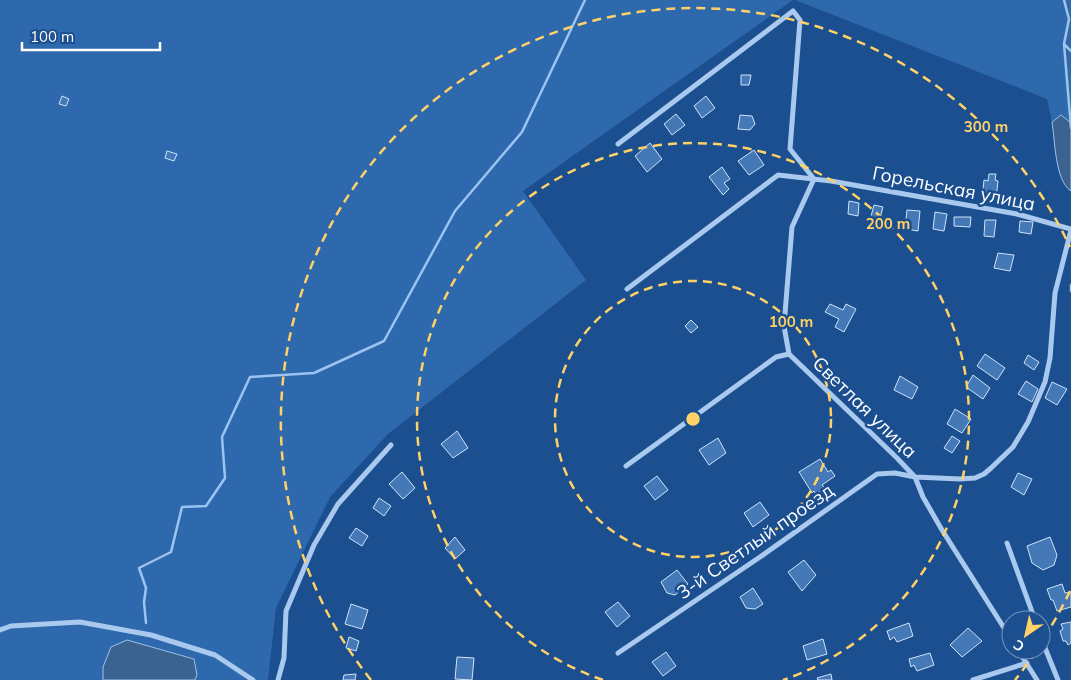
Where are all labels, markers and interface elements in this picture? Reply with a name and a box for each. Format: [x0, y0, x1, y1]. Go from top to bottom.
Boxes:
scale bar [22, 20, 160, 52]
text: 100 m [30, 27, 74, 46]
text: 300 m [964, 117, 1008, 136]
street label: Горельская улица [871, 160, 1037, 216]
text: 200 m [866, 214, 910, 233]
text: 100 m [769, 312, 813, 331]
street label: Светлая улица [808, 351, 922, 463]
centre of rings [684, 410, 702, 428]
street label: 3-й Светлый проезд [672, 478, 838, 604]
north arrow [1001, 610, 1051, 660]
text: С [1010, 636, 1028, 656]

